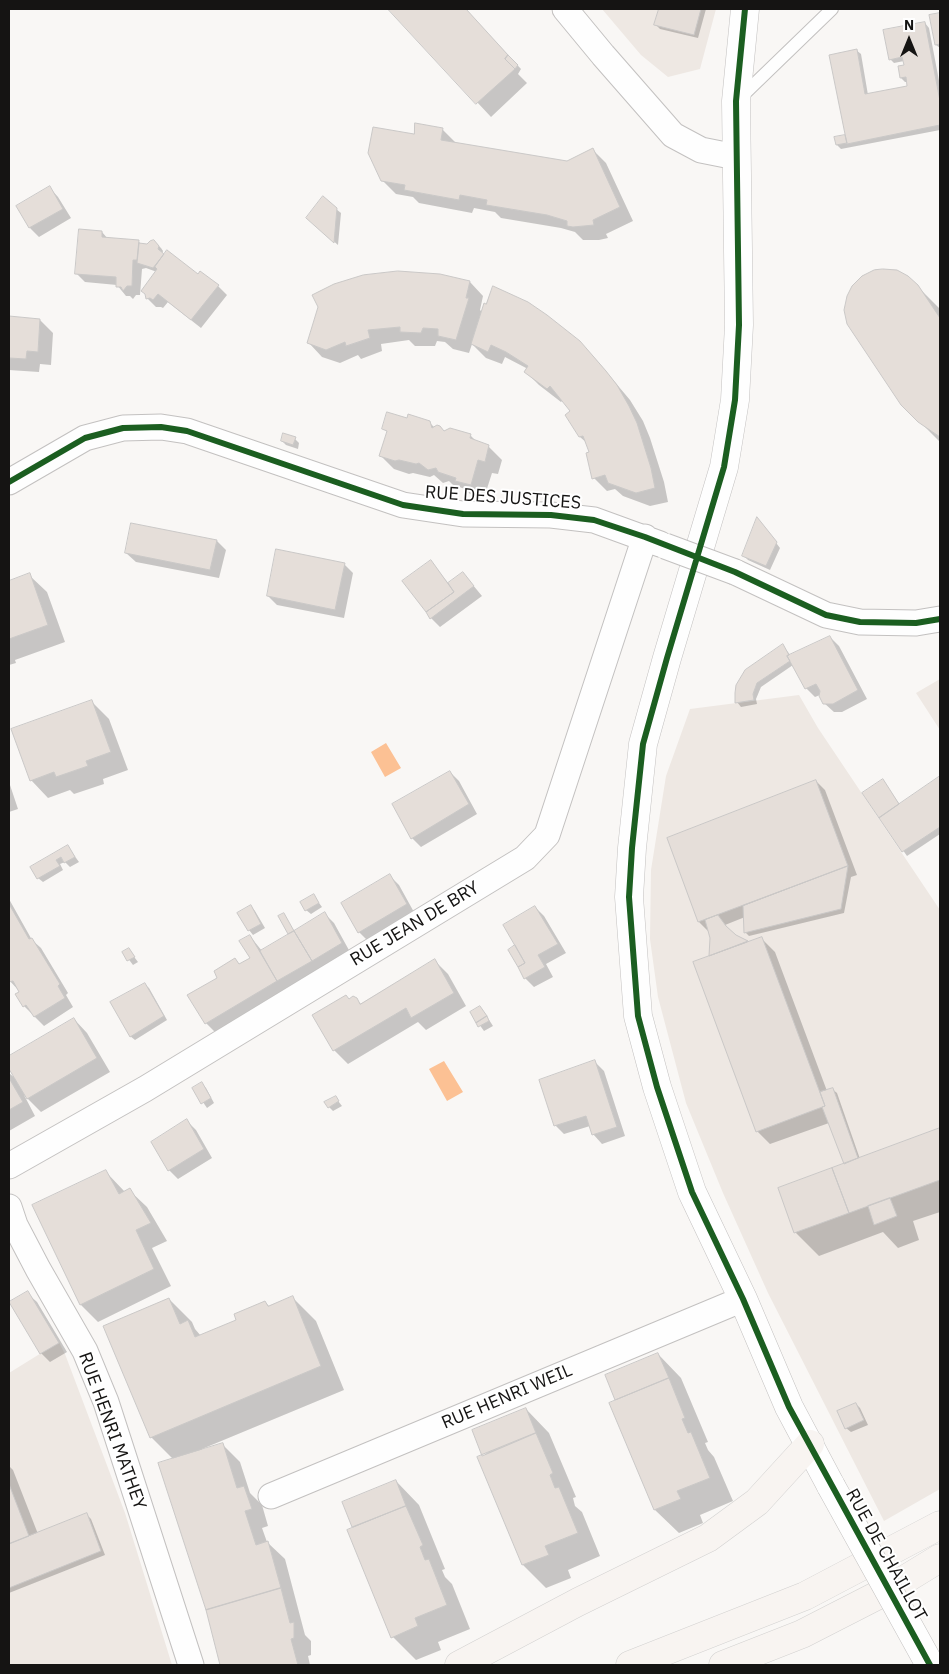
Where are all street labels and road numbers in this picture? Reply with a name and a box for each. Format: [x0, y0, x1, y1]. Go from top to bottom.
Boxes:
street label: RUE DES JUSTICES [424, 482, 582, 514]
street label: RUE JEAN DE BRY [347, 877, 483, 971]
street label: RUE HENRI MATHEY [73, 1349, 151, 1513]
street label: RUE HENRI WEIL [438, 1360, 576, 1434]
street label: RUE DE CHAILLOT [841, 1485, 931, 1625]

